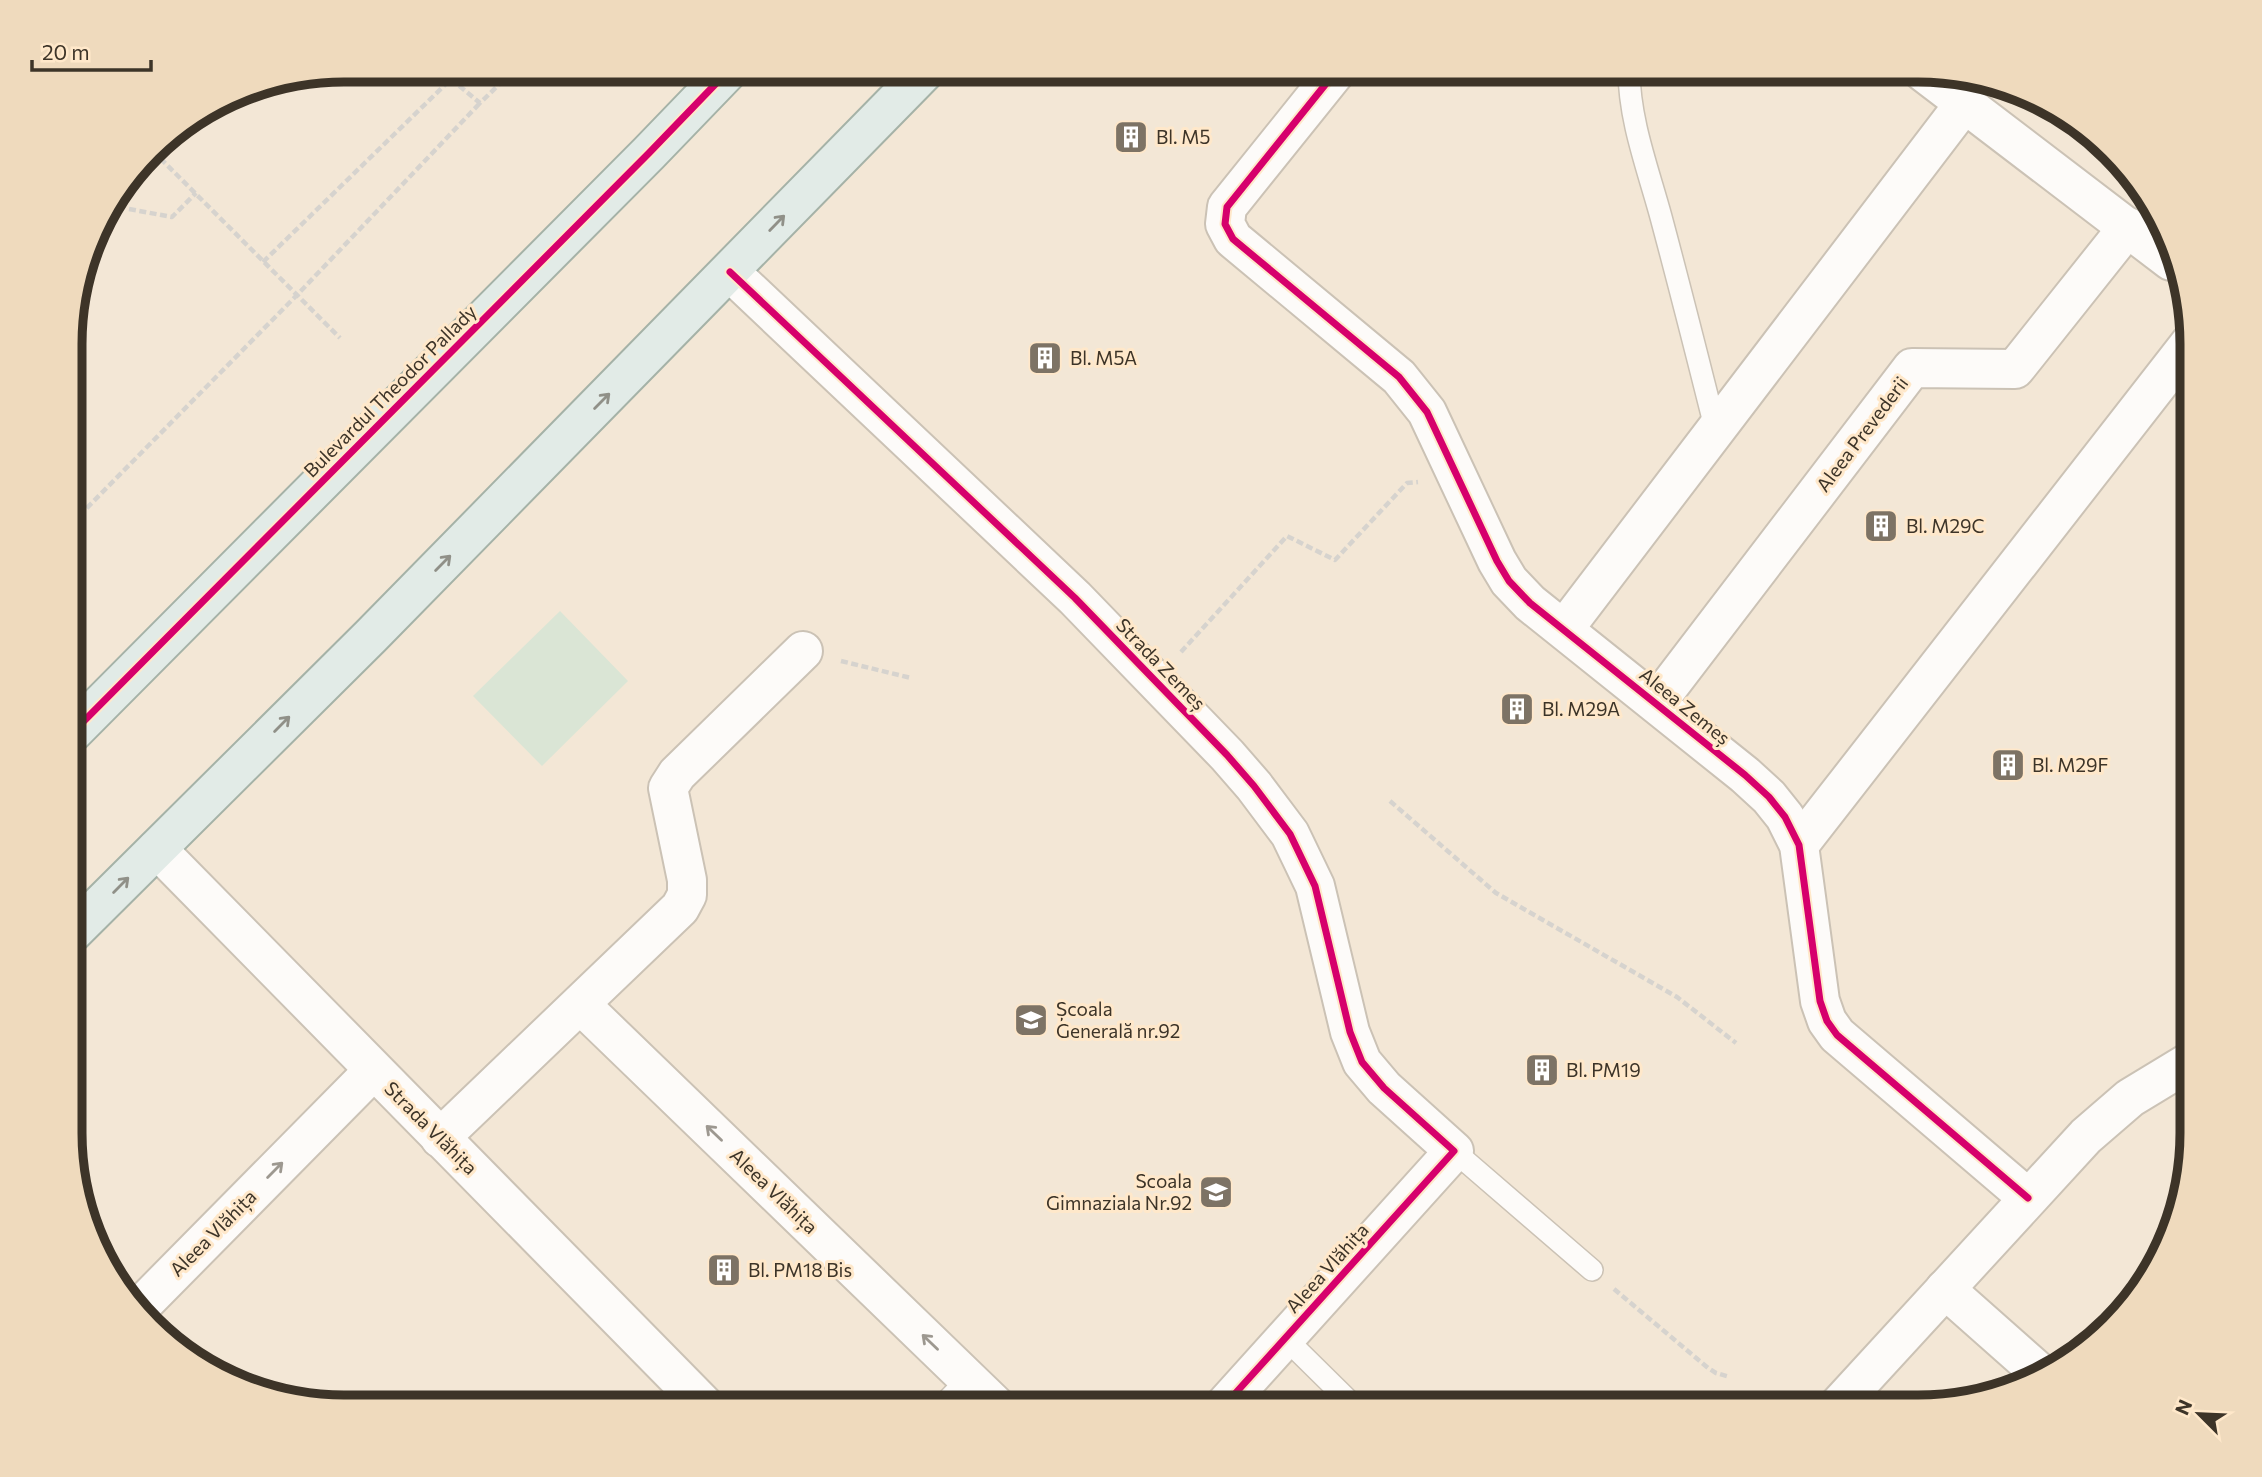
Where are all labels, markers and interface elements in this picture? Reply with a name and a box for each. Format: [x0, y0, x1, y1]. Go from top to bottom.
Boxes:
scale bar [32, 28, 150, 72]
text: 20 m [42, 39, 90, 64]
building icon: Bl. M5 [1112, 118, 1150, 156]
place label: Bl. M5 [1156, 125, 1210, 148]
one-way arrow [769, 215, 786, 232]
street label: Bulevardul Theodor Pallady [299, 299, 481, 482]
building icon: Bl. M5A [1026, 339, 1064, 377]
place label: Bl. M5A [1070, 346, 1137, 369]
street label: Aleea Prevederii [1811, 372, 1912, 496]
one-way arrow [594, 393, 611, 410]
building icon: Bl. M29C [1862, 507, 1900, 545]
place label: Bl. M29C [1906, 514, 1984, 537]
one-way arrow [434, 555, 451, 572]
street label: Strada Zemeș [1110, 613, 1211, 716]
street label: Aleea Zemeș [1634, 662, 1735, 751]
building icon: Bl. M29A [1498, 690, 1536, 728]
place label: Bl. M29A [1542, 697, 1620, 720]
one-way arrow [273, 716, 290, 733]
building icon: Bl. M29F [1989, 746, 2027, 784]
place label: Bl. M29F [2032, 753, 2108, 776]
one-way arrow [112, 876, 129, 893]
place label: Școala Generală nr.92 [1056, 997, 1180, 1042]
school or university icon: Școala Generală nr.92 [1012, 1001, 1050, 1039]
building icon: Bl. PM19 [1523, 1051, 1561, 1089]
place label: Bl. PM19 [1566, 1058, 1641, 1081]
street label: Strada Vlăhița [379, 1076, 483, 1180]
one-way arrow [706, 1125, 723, 1142]
street label: Aleea Vlăhița [724, 1143, 823, 1240]
one-way arrow [266, 1162, 283, 1179]
place label: Scoala Gimnaziala Nr.92 [1046, 1169, 1192, 1214]
school or university icon: Scoala Gimnaziala Nr.92 [1197, 1173, 1235, 1211]
street label: Aleea Vlăhița [165, 1185, 262, 1282]
street label: Aleea Vlăhița [1280, 1218, 1374, 1319]
building icon: Bl. PM18 Bis [705, 1251, 743, 1289]
place label: Bl. PM18 Bis [748, 1258, 852, 1281]
one-way arrow [922, 1334, 939, 1351]
north arrow [2164, 1379, 2234, 1449]
text: N [2170, 1396, 2196, 1418]

